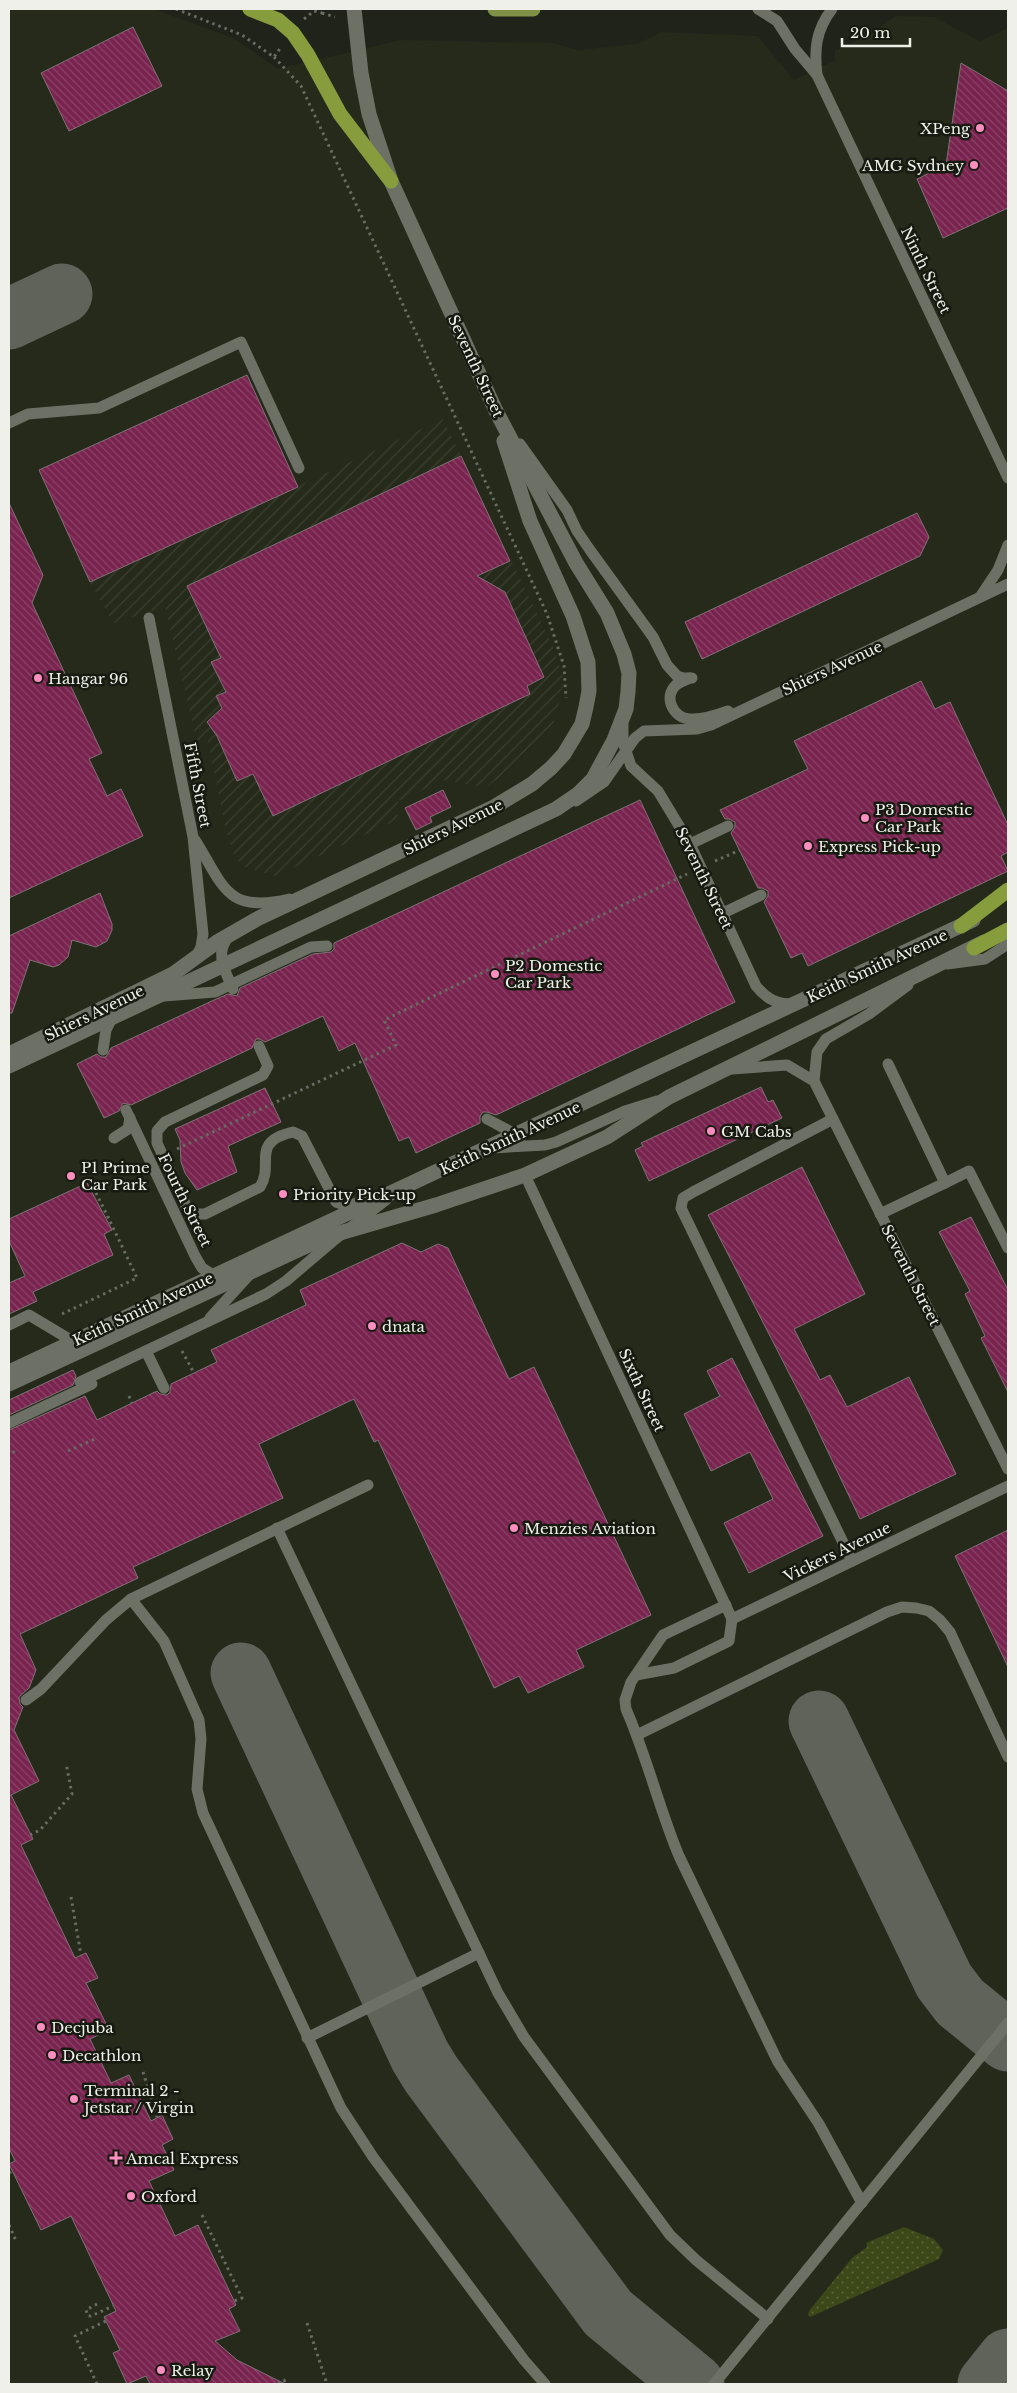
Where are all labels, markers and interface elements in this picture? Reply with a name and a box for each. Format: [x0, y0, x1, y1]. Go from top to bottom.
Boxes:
scale bar [842, 15, 910, 47]
text: 20 m [850, 23, 890, 42]
place label: XPeng [920, 119, 971, 138]
marker: XPeng [974, 122, 986, 134]
place label: AMG Sydney [861, 156, 964, 175]
marker: AMG Sydney [968, 159, 980, 171]
street label: Ninth Street [897, 223, 955, 317]
street label: Seventh Street [444, 312, 508, 421]
street label: Shiers Avenue [779, 636, 885, 700]
place label: Hangar 96 [48, 669, 128, 688]
marker: Hangar 96 [32, 672, 44, 684]
street label: Fifth Street [180, 741, 216, 830]
street label: Shiers Avenue [400, 795, 506, 859]
place label: P3 Domestic Car Park [875, 800, 972, 836]
marker: P3 Domestic Car Park [859, 812, 871, 824]
street label: Seventh Street [671, 824, 737, 932]
place label: Express Pick-up [818, 837, 941, 856]
marker: Express Pick-up [802, 840, 814, 852]
street label: Keith Smith Avenue [804, 925, 950, 1007]
place label: P2 Domestic Car Park [505, 956, 602, 992]
marker: P2 Domestic Car Park [489, 968, 501, 980]
street label: Shiers Avenue [41, 981, 147, 1045]
street label: Keith Smith Avenue [437, 1097, 583, 1179]
place label: GM Cabs [721, 1122, 792, 1141]
marker: GM Cabs [705, 1125, 717, 1137]
street label: Fourth Street [154, 1150, 216, 1250]
place label: P1 Prime Car Park [81, 1158, 150, 1194]
marker: P1 Prime Car Park [65, 1170, 77, 1182]
place label: Priority Pick-up [293, 1185, 416, 1204]
marker: Priority Pick-up [277, 1188, 289, 1200]
street label: Seventh Street [877, 1221, 945, 1329]
street label: Keith Smith Avenue [70, 1268, 216, 1350]
place label: dnata [382, 1317, 425, 1336]
marker: dnata [366, 1320, 378, 1332]
street label: Sixth Street [615, 1345, 670, 1435]
street label: Vickers Avenue [779, 1518, 894, 1587]
place label: Menzies Aviation [524, 1519, 656, 1538]
marker: Menzies Aviation [508, 1522, 520, 1534]
place label: Decjuba [51, 2018, 114, 2037]
marker: Decjuba [35, 2021, 47, 2033]
place label: Decathlon [62, 2046, 141, 2065]
marker: Decathlon [46, 2049, 58, 2061]
place label: Terminal 2 - Jetstar / Virgin [82, 2081, 194, 2117]
marker: Terminal 2 - Jetstar / Virgin [68, 2093, 80, 2105]
place label: Amcal Express [125, 2149, 239, 2168]
marker: Amcal Express [110, 2152, 122, 2164]
place label: Oxford [141, 2187, 197, 2206]
marker: Oxford [125, 2190, 137, 2202]
place label: Relay [171, 2361, 214, 2380]
marker: Relay [155, 2364, 167, 2376]

